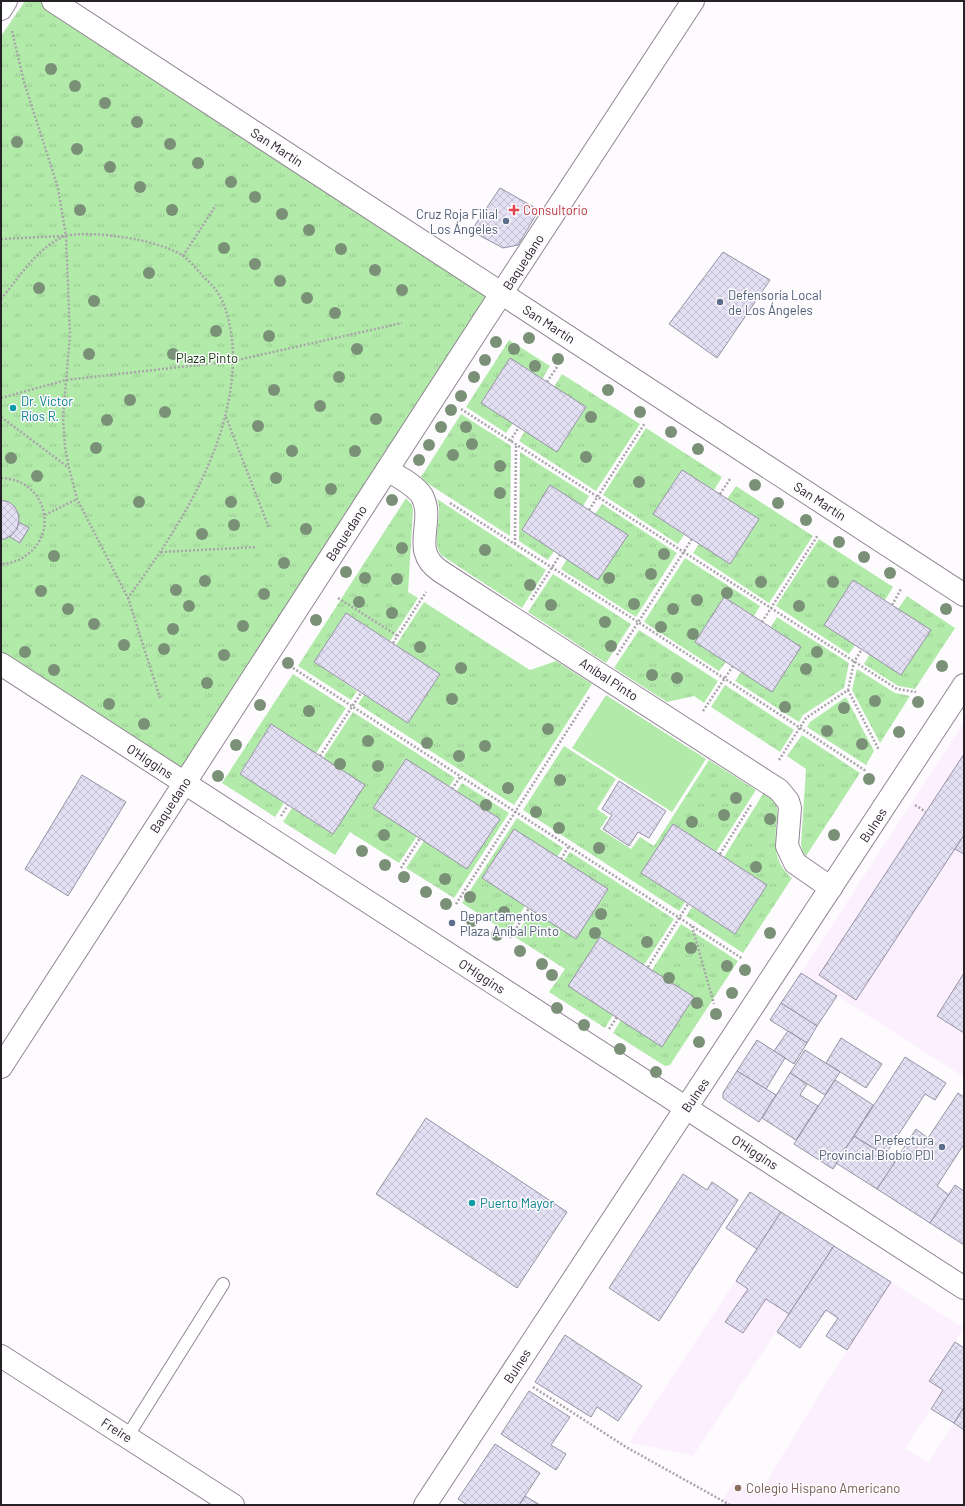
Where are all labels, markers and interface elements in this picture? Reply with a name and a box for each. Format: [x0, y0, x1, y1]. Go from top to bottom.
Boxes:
street label: San Martín [248, 124, 306, 170]
place label: Consultorio [523, 202, 588, 218]
marker: Consultorio [508, 204, 520, 216]
place label: Cruz Roja Filial Los Ángeles [416, 206, 498, 237]
marker: Cruz Roja Filial Los Ángeles [501, 216, 511, 226]
street label: Baquedano [499, 231, 547, 293]
place label: Defensoría Local de Los Ángeles [728, 287, 822, 318]
marker: Defensoría Local de Los Ángeles [715, 297, 725, 307]
street label: San Martín [520, 301, 578, 347]
park label: Plaza Pinto [176, 350, 238, 366]
place label: Dr. Víctor Ríos R. [21, 393, 73, 424]
marker: Dr. Víctor Ríos R. [8, 403, 18, 413]
street label: San Martín [791, 478, 849, 524]
street label: Baquedano [322, 502, 370, 564]
street label: Aníbal Pinto [577, 654, 641, 704]
street label: O'Higgins [124, 740, 176, 782]
street label: Baquedano [146, 774, 194, 836]
street label: Bulnes [856, 805, 890, 845]
place label: Departamentos Plaza Aníbal Pinto [460, 908, 559, 939]
marker: Departamentos Plaza Aníbal Pinto [447, 918, 457, 928]
street label: O'Higgins [456, 955, 508, 997]
street label: Bulnes [678, 1075, 712, 1115]
street label: O'Higgins [729, 1131, 781, 1173]
place label: Prefectura Provincial Biobío PDI [819, 1132, 934, 1163]
marker: Prefectura Provincial Biobío PDI [937, 1142, 947, 1152]
place label: Puerto Mayor [480, 1195, 554, 1211]
marker: Puerto Mayor [467, 1198, 477, 1208]
street label: Bulnes [500, 1346, 534, 1386]
street label: Freire [98, 1414, 136, 1446]
place label: Colegio Hispano Americano [746, 1480, 900, 1496]
marker: Colegio Hispano Americano [733, 1483, 743, 1493]

